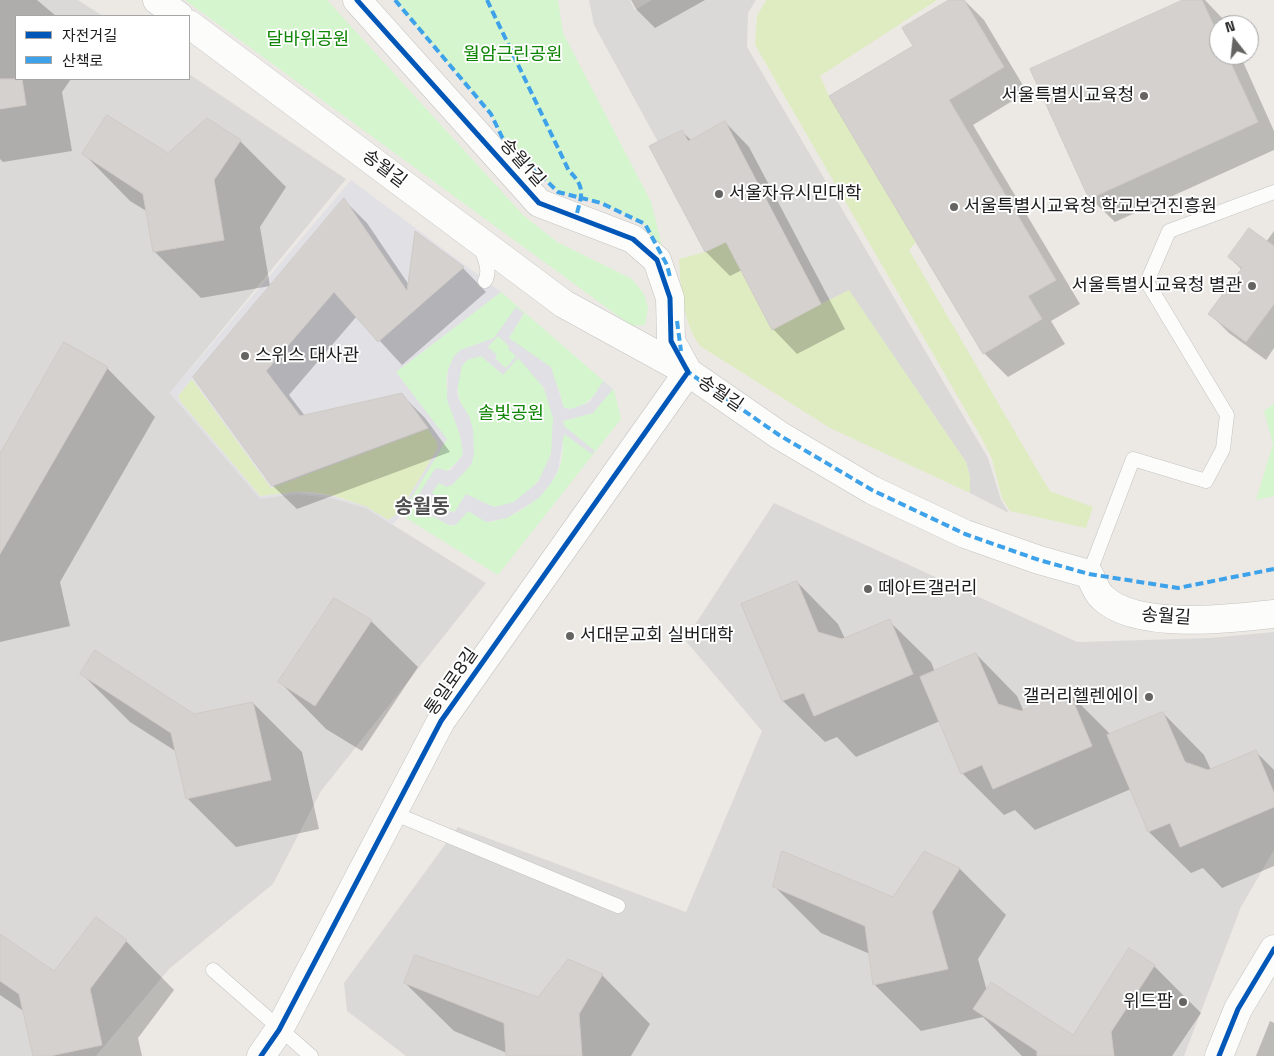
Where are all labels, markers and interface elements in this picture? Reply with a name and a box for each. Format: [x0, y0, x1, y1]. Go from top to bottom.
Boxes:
legend [15, 15, 190, 80]
north arrow [1209, 15, 1259, 65]
text: N [1223, 17, 1237, 36]
text: 자전거길 [62, 26, 117, 45]
park label: 달바위공원 [267, 29, 349, 51]
park label: 월암근린공원 [463, 44, 563, 66]
text: 산책로 [62, 51, 103, 70]
place label: 서울특별시교육청 [1002, 85, 1134, 107]
marker: 서울특별시교육청 [1138, 90, 1150, 102]
street label: 송월1길 [495, 135, 549, 191]
street label: 송월길 [358, 145, 410, 193]
place label: 서울자유시민대학 [729, 183, 861, 205]
marker: 서울자유시민대학 [713, 188, 725, 200]
place label: 서울특별시교육청 학교보건진흥원 [964, 196, 1217, 218]
marker: 서울특별시교육청 학교보건진흥원 [948, 201, 960, 213]
place label: 서울특별시교육청 별관 [1072, 275, 1242, 297]
marker: 서울특별시교육청 별관 [1246, 280, 1258, 292]
place label: 스위스 대사관 [255, 345, 359, 367]
marker: 스위스 대사관 [239, 350, 251, 362]
street label: 송월길 [693, 371, 747, 417]
park label: 솔빛공원 [478, 403, 544, 425]
district label: 송월동 [394, 496, 450, 520]
place label: 떼아트갤러리 [878, 578, 977, 600]
marker: 떼아트갤러리 [862, 583, 874, 595]
street label: 송월길 [1140, 604, 1192, 630]
place label: 서대문교회 실버대학 [580, 625, 734, 647]
marker: 서대문교회 실버대학 [564, 630, 576, 642]
street label: 통일로8길 [421, 644, 483, 720]
place label: 갤러리헬렌에이 [1023, 686, 1139, 708]
marker: 갤러리헬렌에이 [1143, 691, 1155, 703]
place label: 위드팜 [1123, 991, 1173, 1013]
marker: 위드팜 [1177, 996, 1189, 1008]

